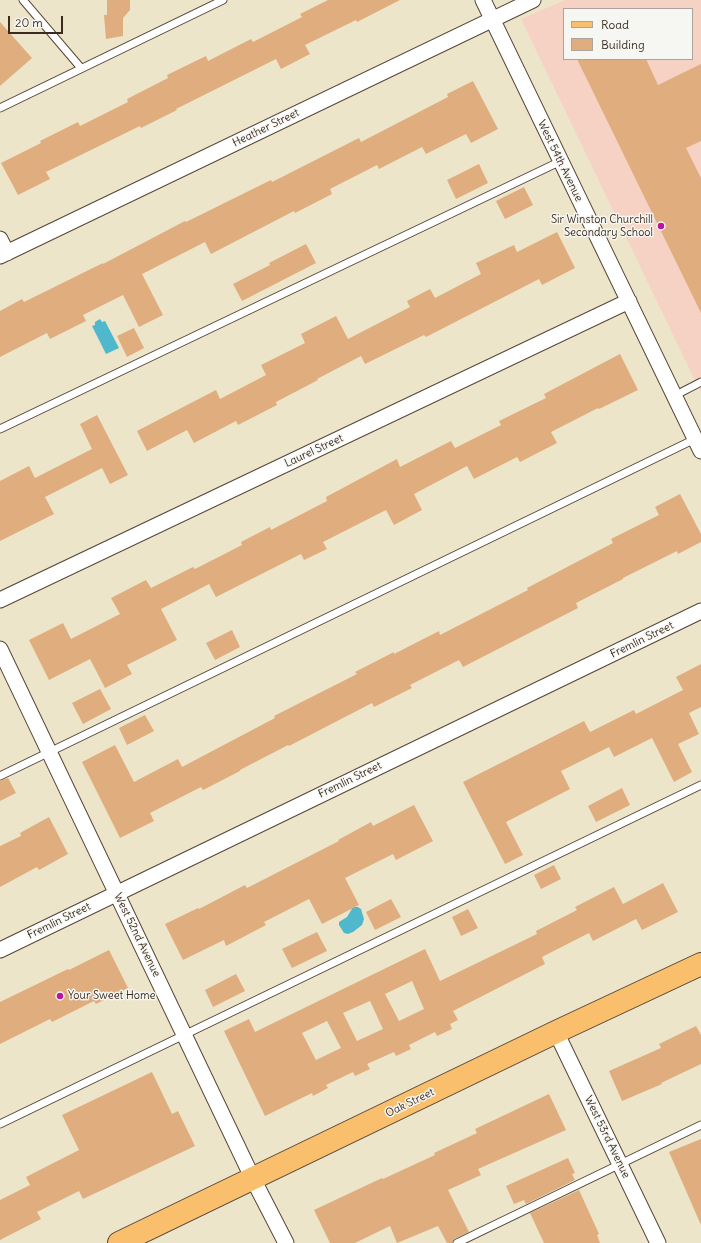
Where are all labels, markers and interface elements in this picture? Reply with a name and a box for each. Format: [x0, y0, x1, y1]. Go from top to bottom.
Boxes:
scale bar [10, 8, 65, 34]
legend [563, 8, 693, 60]
text: 20 m [15, 15, 43, 30]
text: Road [601, 17, 629, 32]
text: Building [601, 37, 645, 52]
street label: Heather Street [231, 106, 301, 150]
street label: West 54th Avenue [535, 118, 585, 204]
place label: Sir Winston Churchill Secondary School [551, 213, 653, 239]
marker: Sir Winston Churchill Secondary School [656, 221, 666, 231]
street label: Laurel Street [283, 432, 345, 470]
street label: Fremlin Street [608, 619, 676, 661]
street label: Fremlin Street [316, 759, 384, 801]
street label: West 52nd Avenue [111, 891, 163, 979]
street label: Fremlin Street [25, 900, 93, 942]
place label: Your Sweet Home [68, 989, 156, 1003]
marker: Your Sweet Home [55, 991, 65, 1001]
street label: Oak Street [384, 1086, 436, 1120]
street label: West 53rd Avenue [581, 1094, 633, 1180]

